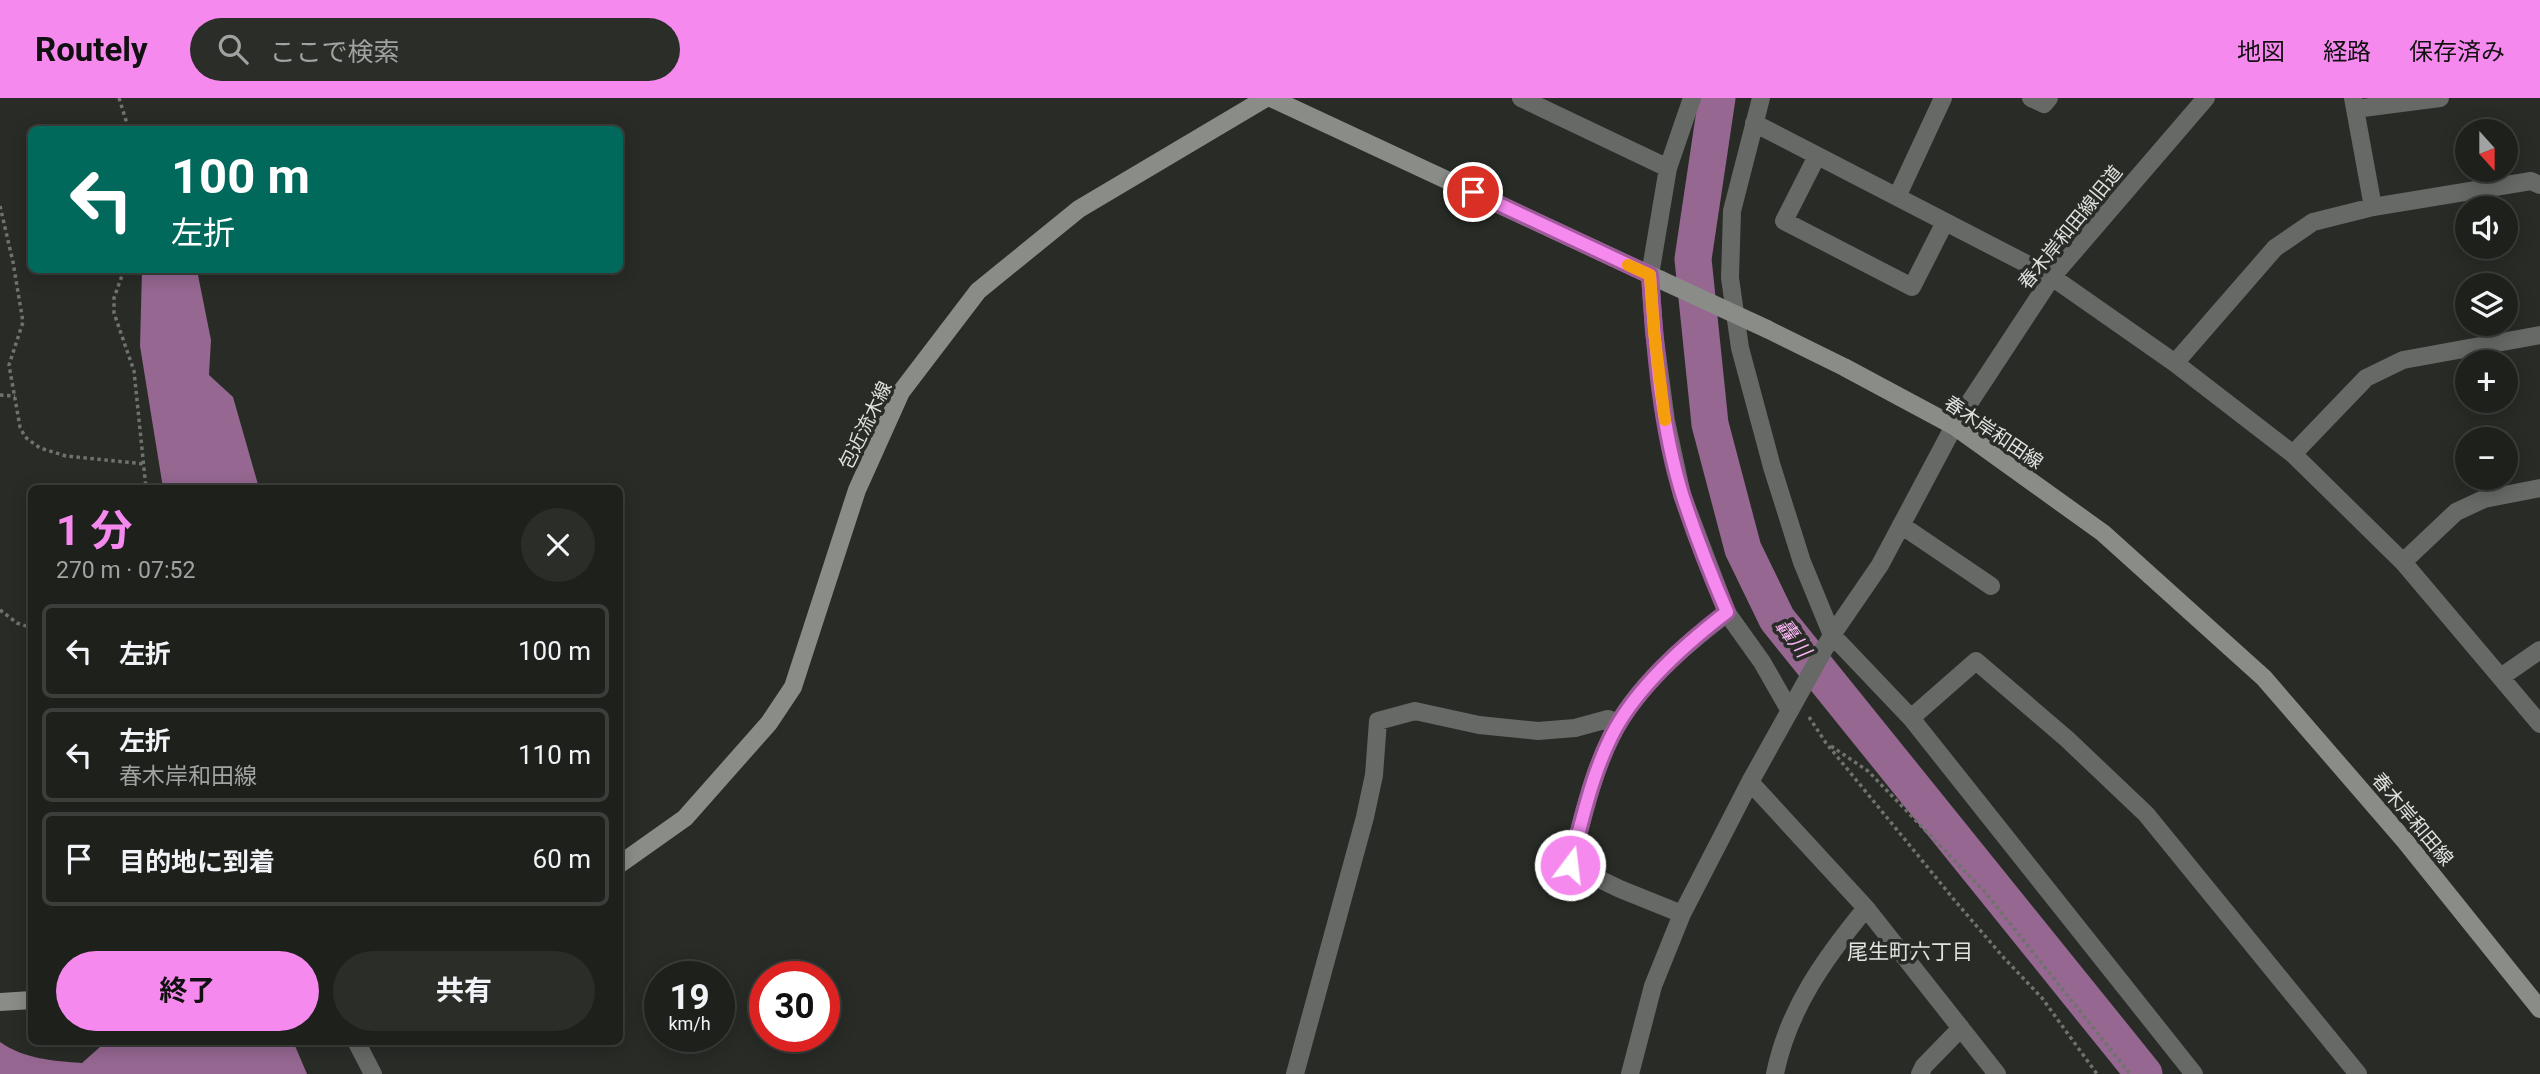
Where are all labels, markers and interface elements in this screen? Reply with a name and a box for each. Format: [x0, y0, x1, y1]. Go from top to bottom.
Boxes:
search box [190, 18, 680, 81]
text: Routely [35, 30, 148, 69]
icon: search [214, 30, 252, 68]
text: ここで検索 [270, 37, 400, 67]
text: 地図 [2237, 38, 2285, 66]
text: 経路 [2323, 38, 2371, 66]
text: 保存済み [2409, 38, 2505, 66]
north arrow [2455, 119, 2518, 182]
map controls [2455, 119, 2518, 490]
text: 100 m [171, 148, 310, 205]
icon: left [56, 154, 147, 245]
street label: 春木岸和田線旧道 [2014, 161, 2127, 294]
pin [1443, 162, 1503, 222]
icon: arrive [1454, 173, 1492, 211]
button: sound [2455, 196, 2518, 259]
text: 左折 [171, 214, 235, 252]
button: layers [2455, 273, 2518, 336]
button: + [2455, 350, 2518, 413]
street label: 包近流木線 [834, 377, 897, 473]
street label: 春木岸和田線 [1940, 391, 2047, 474]
button: − [2455, 427, 2518, 490]
text: 1 分 [56, 506, 133, 555]
button: close [521, 508, 595, 582]
text: 270 m · 07:52 [56, 557, 195, 584]
water label: 轟川 [1771, 614, 1816, 664]
icon: left [60, 632, 98, 670]
text: 100 m [518, 636, 591, 666]
text: 左折 [119, 639, 171, 669]
text: 左折 [119, 726, 171, 756]
icon: left [60, 736, 98, 774]
text: 110 m [518, 740, 591, 770]
text: 春木岸和田線 [119, 763, 257, 790]
street label: 春木岸和田線 [2367, 768, 2458, 870]
position arrow [1533, 828, 1607, 902]
icon: arrive [60, 840, 98, 878]
text: 60 m [533, 844, 591, 874]
text: 目的地に到着 [119, 847, 275, 877]
district label: 尾生町六丁目 [1847, 940, 1973, 964]
button: 終了 [56, 951, 319, 1031]
button: 共有 [333, 951, 595, 1031]
speed limit sign: 30 [749, 961, 840, 1052]
text: 19 [669, 977, 710, 1018]
text: km/h [668, 1013, 711, 1034]

